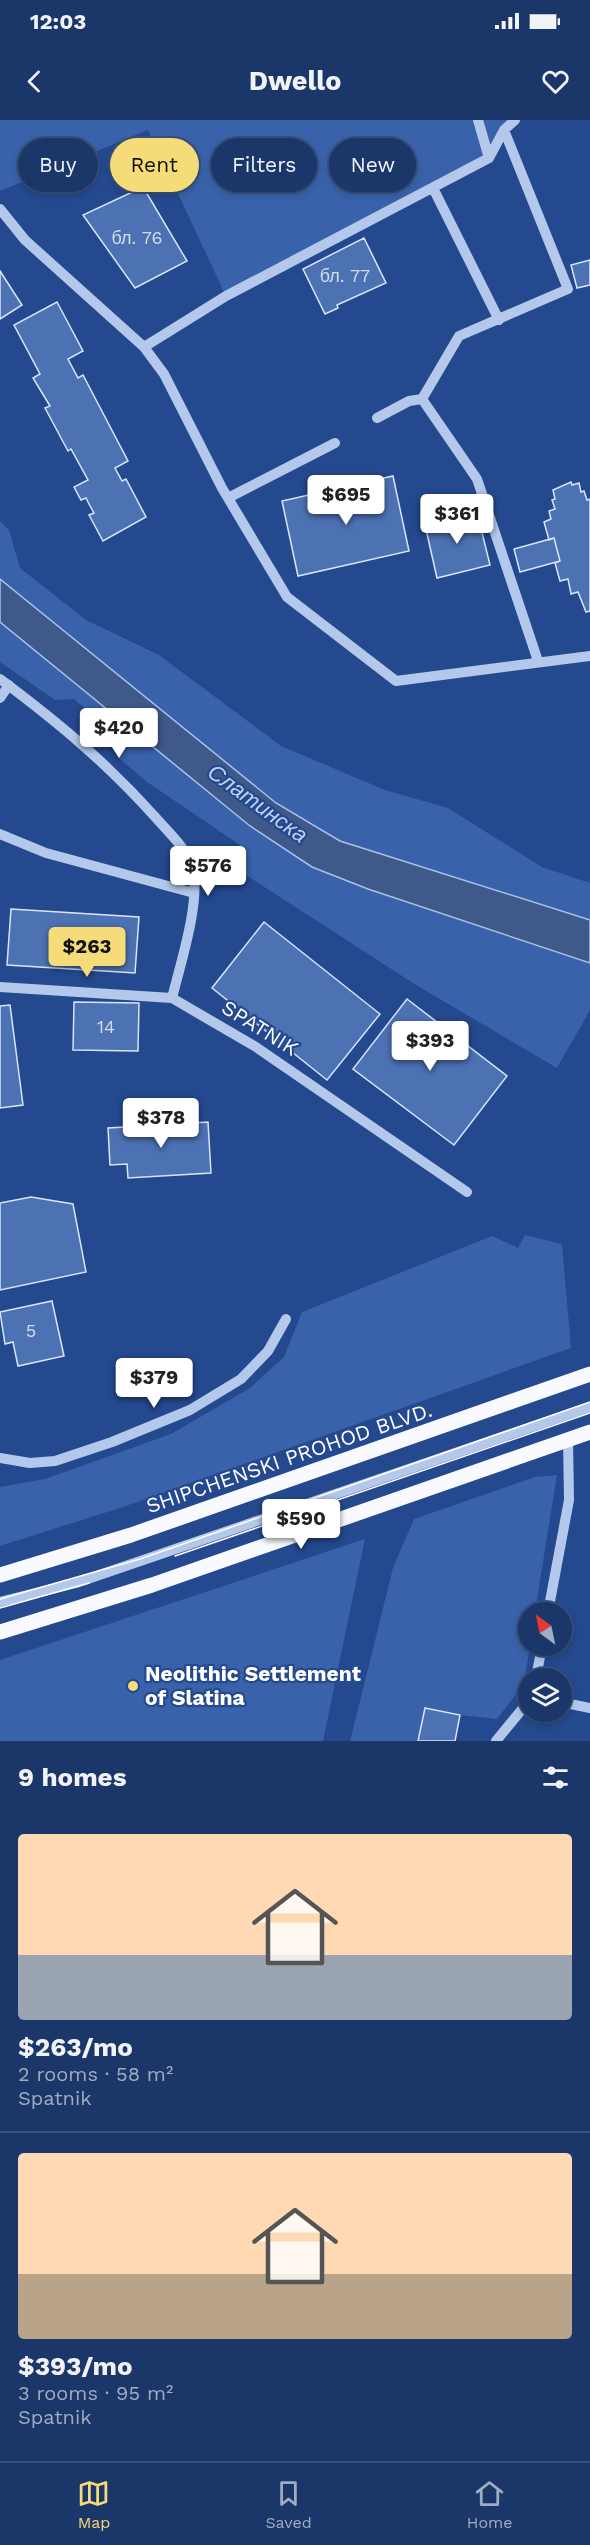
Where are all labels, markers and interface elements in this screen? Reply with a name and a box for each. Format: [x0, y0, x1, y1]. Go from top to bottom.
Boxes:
text: 12:03 [30, 9, 86, 34]
icon: back [18, 65, 51, 98]
text: Dwello [249, 65, 341, 97]
icon: heart [539, 65, 572, 98]
chip: Buy [18, 138, 98, 192]
chip: Rent [110, 138, 199, 192]
chip: Filters [211, 138, 317, 192]
chip: New [329, 138, 416, 192]
house number: бл. 76 [112, 227, 162, 248]
house number: бл. 77 [320, 265, 370, 286]
pin: $695 [310, 475, 382, 526]
text: $695 [322, 482, 371, 506]
pin: $361 [421, 494, 493, 545]
text: $361 [434, 501, 480, 525]
pin: $420 [83, 708, 155, 759]
text: $420 [94, 715, 144, 739]
water label: Слатинска [203, 759, 312, 848]
pin: $576 [172, 846, 244, 897]
text: $576 [184, 853, 232, 877]
pin: $263 [51, 927, 123, 978]
text: $263 [63, 934, 111, 958]
street label: SPATNIK [217, 994, 303, 1061]
house number: 14 [97, 1016, 115, 1037]
pin: $393 [394, 1021, 466, 1072]
text: $393 [406, 1028, 454, 1052]
pin: $378 [125, 1098, 197, 1149]
text: $378 [137, 1105, 185, 1129]
house number: 5 [26, 1320, 36, 1341]
pin: $379 [118, 1358, 190, 1409]
text: $379 [130, 1365, 178, 1389]
street label: SHIPCHENSKI PROHOD BLVD. [143, 1397, 435, 1518]
pin: $590 [265, 1499, 337, 1550]
text: $590 [276, 1506, 326, 1530]
north arrow [518, 1602, 572, 1656]
map controls [518, 1602, 572, 1722]
place label: Neolithic Settlement of Slatina [145, 1661, 361, 1710]
button: layers [518, 1668, 572, 1722]
marker: Neolithic Settlement of Slatina [126, 1679, 140, 1693]
icon: filters [539, 1761, 572, 1794]
text: 9 homes [18, 1762, 127, 1792]
icon: home [241, 1873, 349, 1981]
text: $263/mo [18, 2032, 133, 2062]
text: 2 rooms · 58 m² [18, 2062, 173, 2086]
text: Spatnik [18, 2086, 92, 2110]
icon: home [241, 2192, 349, 2300]
text: $393/mo [18, 2351, 133, 2381]
text: 3 rooms · 95 m² [18, 2381, 173, 2405]
text: Spatnik [18, 2405, 92, 2429]
tab: Map [77, 2477, 110, 2532]
tab: Saved [265, 2477, 312, 2532]
tab: Home [467, 2477, 513, 2532]

